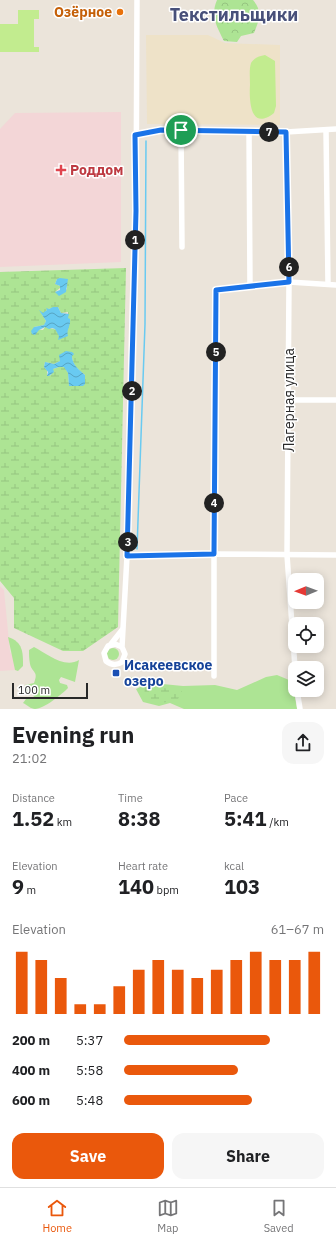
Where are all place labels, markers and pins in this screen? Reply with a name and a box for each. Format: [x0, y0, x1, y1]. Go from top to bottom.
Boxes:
place label: Озёрное [54, 3, 112, 21]
marker: Озёрное [115, 7, 125, 17]
pin [164, 113, 198, 147]
pin: 7 [259, 122, 279, 142]
place label: Роддом [70, 161, 123, 179]
marker: Роддом [55, 164, 67, 176]
pin: 1 [125, 230, 145, 250]
pin: 6 [279, 257, 299, 277]
pin: 5 [206, 342, 226, 362]
pin: 2 [122, 381, 142, 401]
pin: 4 [204, 493, 224, 513]
pin: 3 [118, 532, 138, 552]
place label: Исакеевское озеро [124, 656, 212, 690]
marker: Исакеевское озеро [111, 668, 121, 678]

